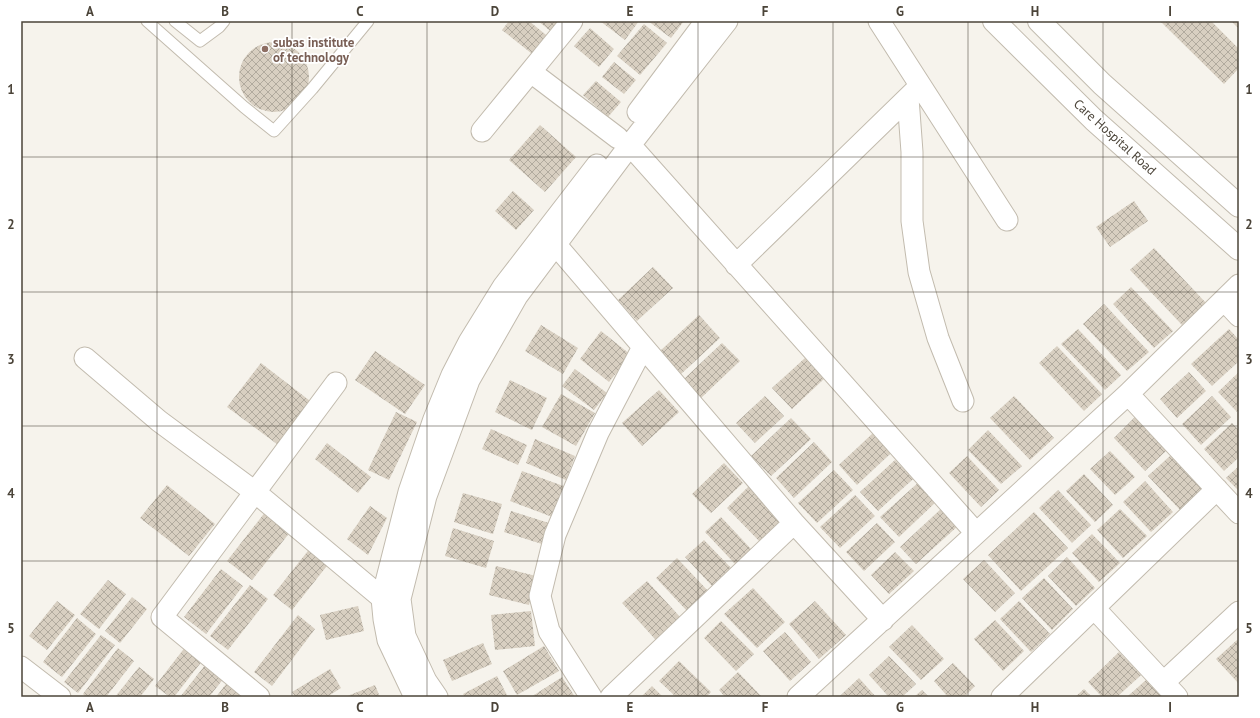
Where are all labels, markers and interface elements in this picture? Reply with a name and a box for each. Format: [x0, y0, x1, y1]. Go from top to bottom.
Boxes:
text: A [86, 3, 94, 20]
text: B [221, 3, 229, 20]
text: C [356, 3, 364, 20]
text: D [491, 3, 499, 20]
text: E [627, 3, 634, 20]
text: F [762, 3, 769, 20]
text: G [896, 3, 904, 20]
text: H [1031, 3, 1039, 20]
text: I [1168, 3, 1172, 20]
place label: subas institute of technology [273, 34, 355, 66]
marker: subas institute of technology [260, 44, 270, 54]
text: 1 [7, 81, 15, 98]
text: 1 [1245, 81, 1253, 98]
street label: Care Hospital Road [1070, 95, 1160, 179]
text: 2 [7, 216, 15, 233]
text: 2 [1245, 216, 1253, 233]
text: 3 [7, 351, 15, 368]
text: 3 [1245, 351, 1253, 368]
text: 4 [7, 485, 15, 502]
text: 4 [1245, 485, 1253, 502]
text: 5 [7, 620, 15, 637]
text: 5 [1245, 620, 1253, 637]
text: A [86, 699, 94, 716]
text: B [221, 699, 229, 716]
text: C [356, 699, 364, 716]
text: D [491, 699, 499, 716]
text: E [627, 699, 634, 716]
text: F [762, 699, 769, 716]
text: G [896, 699, 904, 716]
text: H [1031, 699, 1039, 716]
text: I [1168, 699, 1172, 716]

